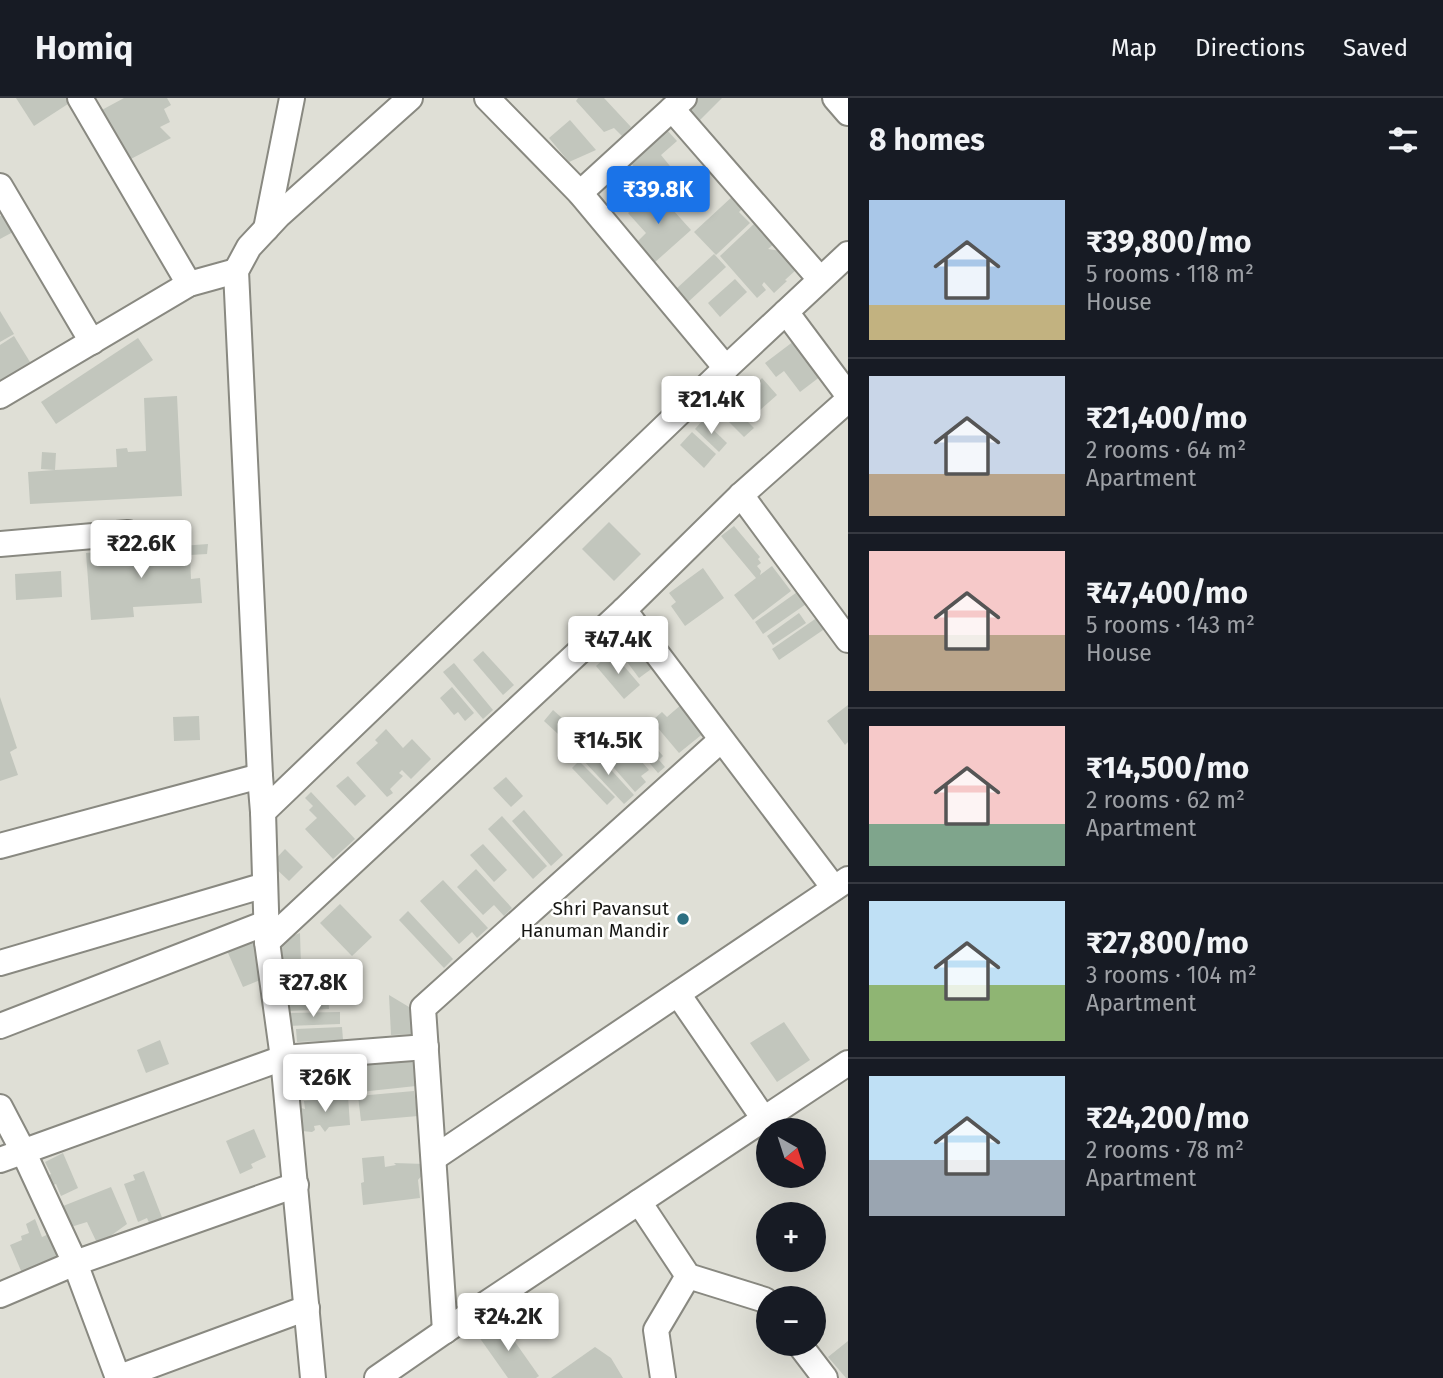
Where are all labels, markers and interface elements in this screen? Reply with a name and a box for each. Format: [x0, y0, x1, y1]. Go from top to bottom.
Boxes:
text: Homiq [35, 28, 133, 68]
text: Map [1111, 34, 1157, 62]
text: Directions [1195, 34, 1305, 62]
text: Saved [1343, 34, 1408, 62]
icon: filters [1384, 121, 1422, 159]
text: 8 homes [869, 122, 985, 158]
pin: ₹39.8K [601, 166, 715, 226]
text: ₹39.8K [623, 175, 693, 203]
text: ₹39,800/mo [1086, 224, 1252, 260]
icon: home [925, 228, 1009, 312]
text: 5 rooms · 118 m² [1086, 260, 1254, 288]
text: House [1086, 288, 1152, 316]
pin: ₹21.4K [654, 376, 768, 436]
text: ₹21.4K [677, 385, 745, 413]
text: ₹21,400/mo [1086, 400, 1247, 436]
icon: home [925, 404, 1009, 488]
text: 2 rooms · 64 m² [1086, 436, 1246, 464]
text: Apartment [1086, 464, 1196, 492]
pin: ₹22.6K [84, 520, 198, 580]
text: ₹22.6K [106, 529, 176, 557]
text: ₹47,400/mo [1086, 575, 1248, 611]
icon: home [925, 579, 1009, 663]
text: 5 rooms · 143 m² [1086, 611, 1255, 639]
pin: ₹47.4K [561, 616, 675, 676]
text: ₹47.4K [584, 625, 652, 653]
text: House [1086, 639, 1152, 667]
pin: ₹14.5K [551, 718, 665, 777]
text: ₹14.5K [574, 726, 642, 754]
text: ₹14,500/mo [1086, 750, 1249, 786]
icon: home [925, 754, 1009, 838]
text: 2 rooms · 62 m² [1086, 786, 1245, 814]
text: Apartment [1086, 814, 1196, 842]
place label: Shri Pavansut Hanuman Mandir [520, 897, 670, 942]
marker: Shri Pavansut Hanuman Mandir [675, 911, 691, 927]
text: ₹27,800/mo [1086, 925, 1249, 961]
icon: home [925, 929, 1009, 1013]
pin: ₹27.8K [256, 960, 370, 1019]
text: 3 rooms · 104 m² [1086, 961, 1257, 989]
text: ₹27.8K [279, 968, 347, 996]
text: Apartment [1086, 989, 1196, 1017]
pin: ₹26K [284, 1054, 366, 1114]
text: ₹26K [299, 1063, 351, 1091]
text: ₹24,200/mo [1086, 1100, 1249, 1136]
icon: home [925, 1104, 1009, 1188]
north arrow [756, 1118, 826, 1188]
map controls [756, 1118, 826, 1356]
text: 2 rooms · 78 m² [1086, 1136, 1244, 1164]
text: Apartment [1086, 1164, 1196, 1192]
button: + [756, 1202, 826, 1272]
button: − [756, 1286, 826, 1356]
pin: ₹24.2K [451, 1294, 565, 1353]
text: ₹24.2K [474, 1302, 542, 1330]

